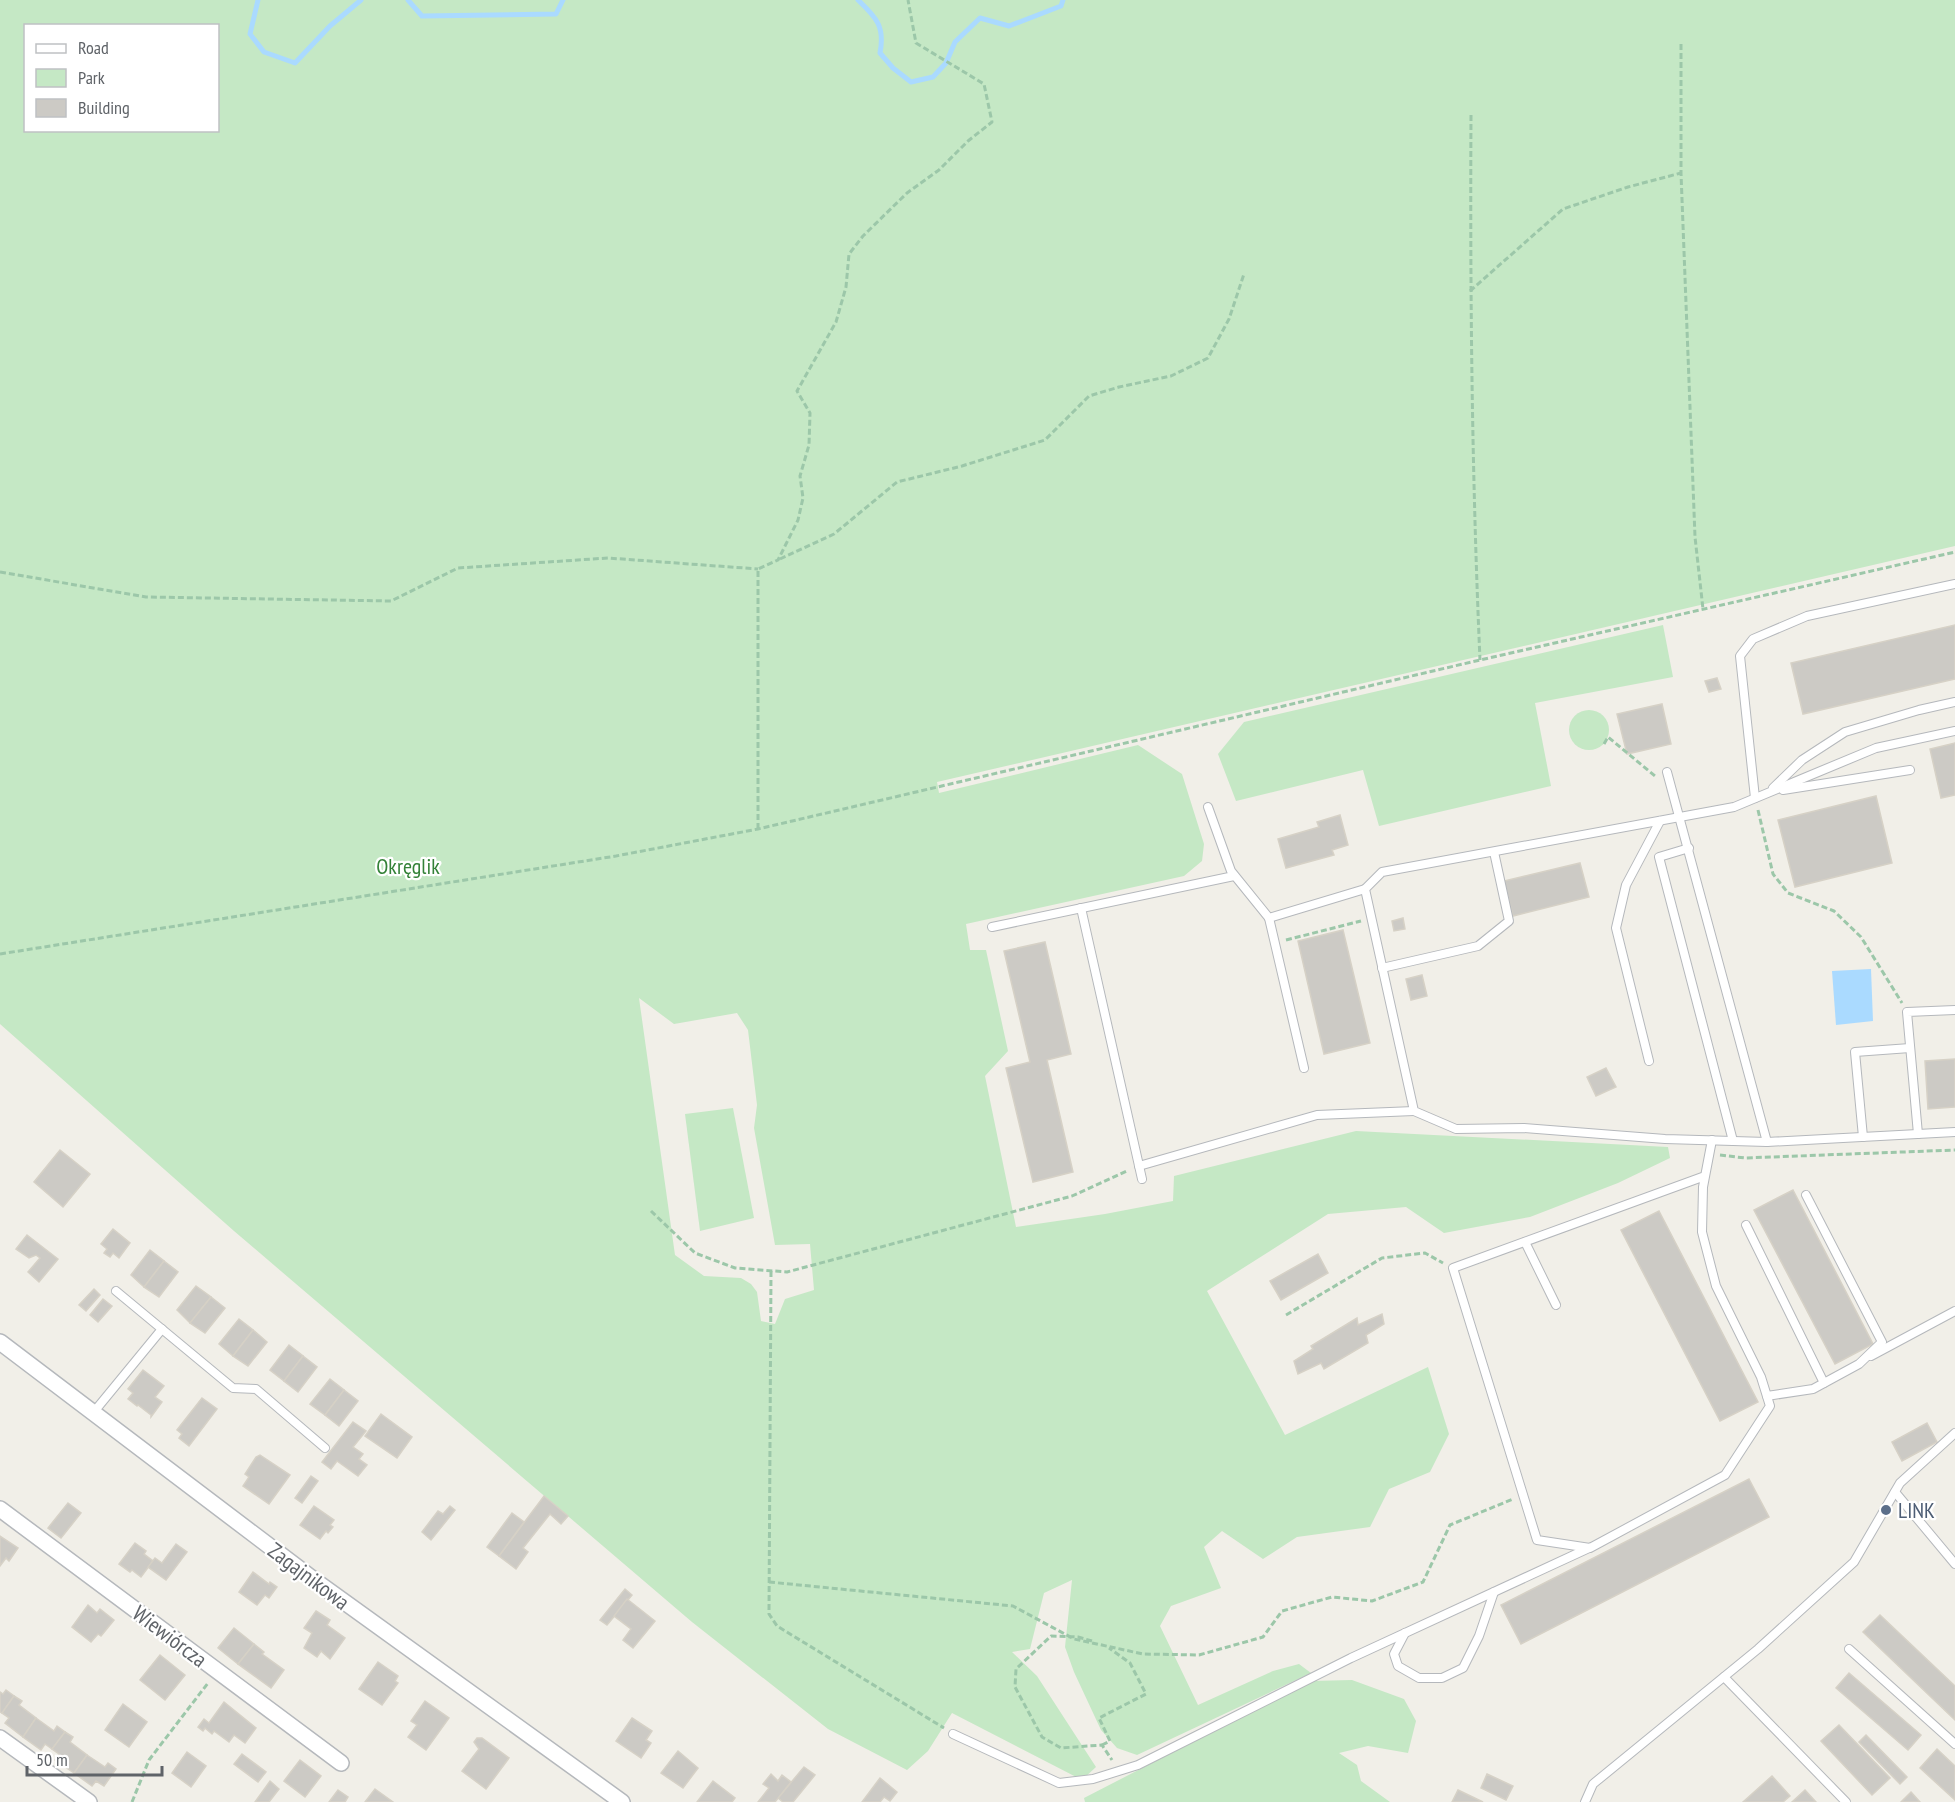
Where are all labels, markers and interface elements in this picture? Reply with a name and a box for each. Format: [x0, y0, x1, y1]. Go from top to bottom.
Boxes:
legend [24, 24, 219, 132]
text: Road [78, 36, 109, 59]
text: Park [78, 66, 105, 89]
text: Building [78, 96, 130, 119]
park label: Okręglik [376, 852, 440, 880]
place label: LINK [1898, 1496, 1935, 1524]
marker: LINK [1879, 1503, 1893, 1517]
street label: Zagajnikowa [263, 1536, 355, 1616]
street label: Wiewiórcza [127, 1599, 213, 1673]
scale bar [27, 1739, 162, 1777]
text: 50 m [36, 1748, 68, 1771]

